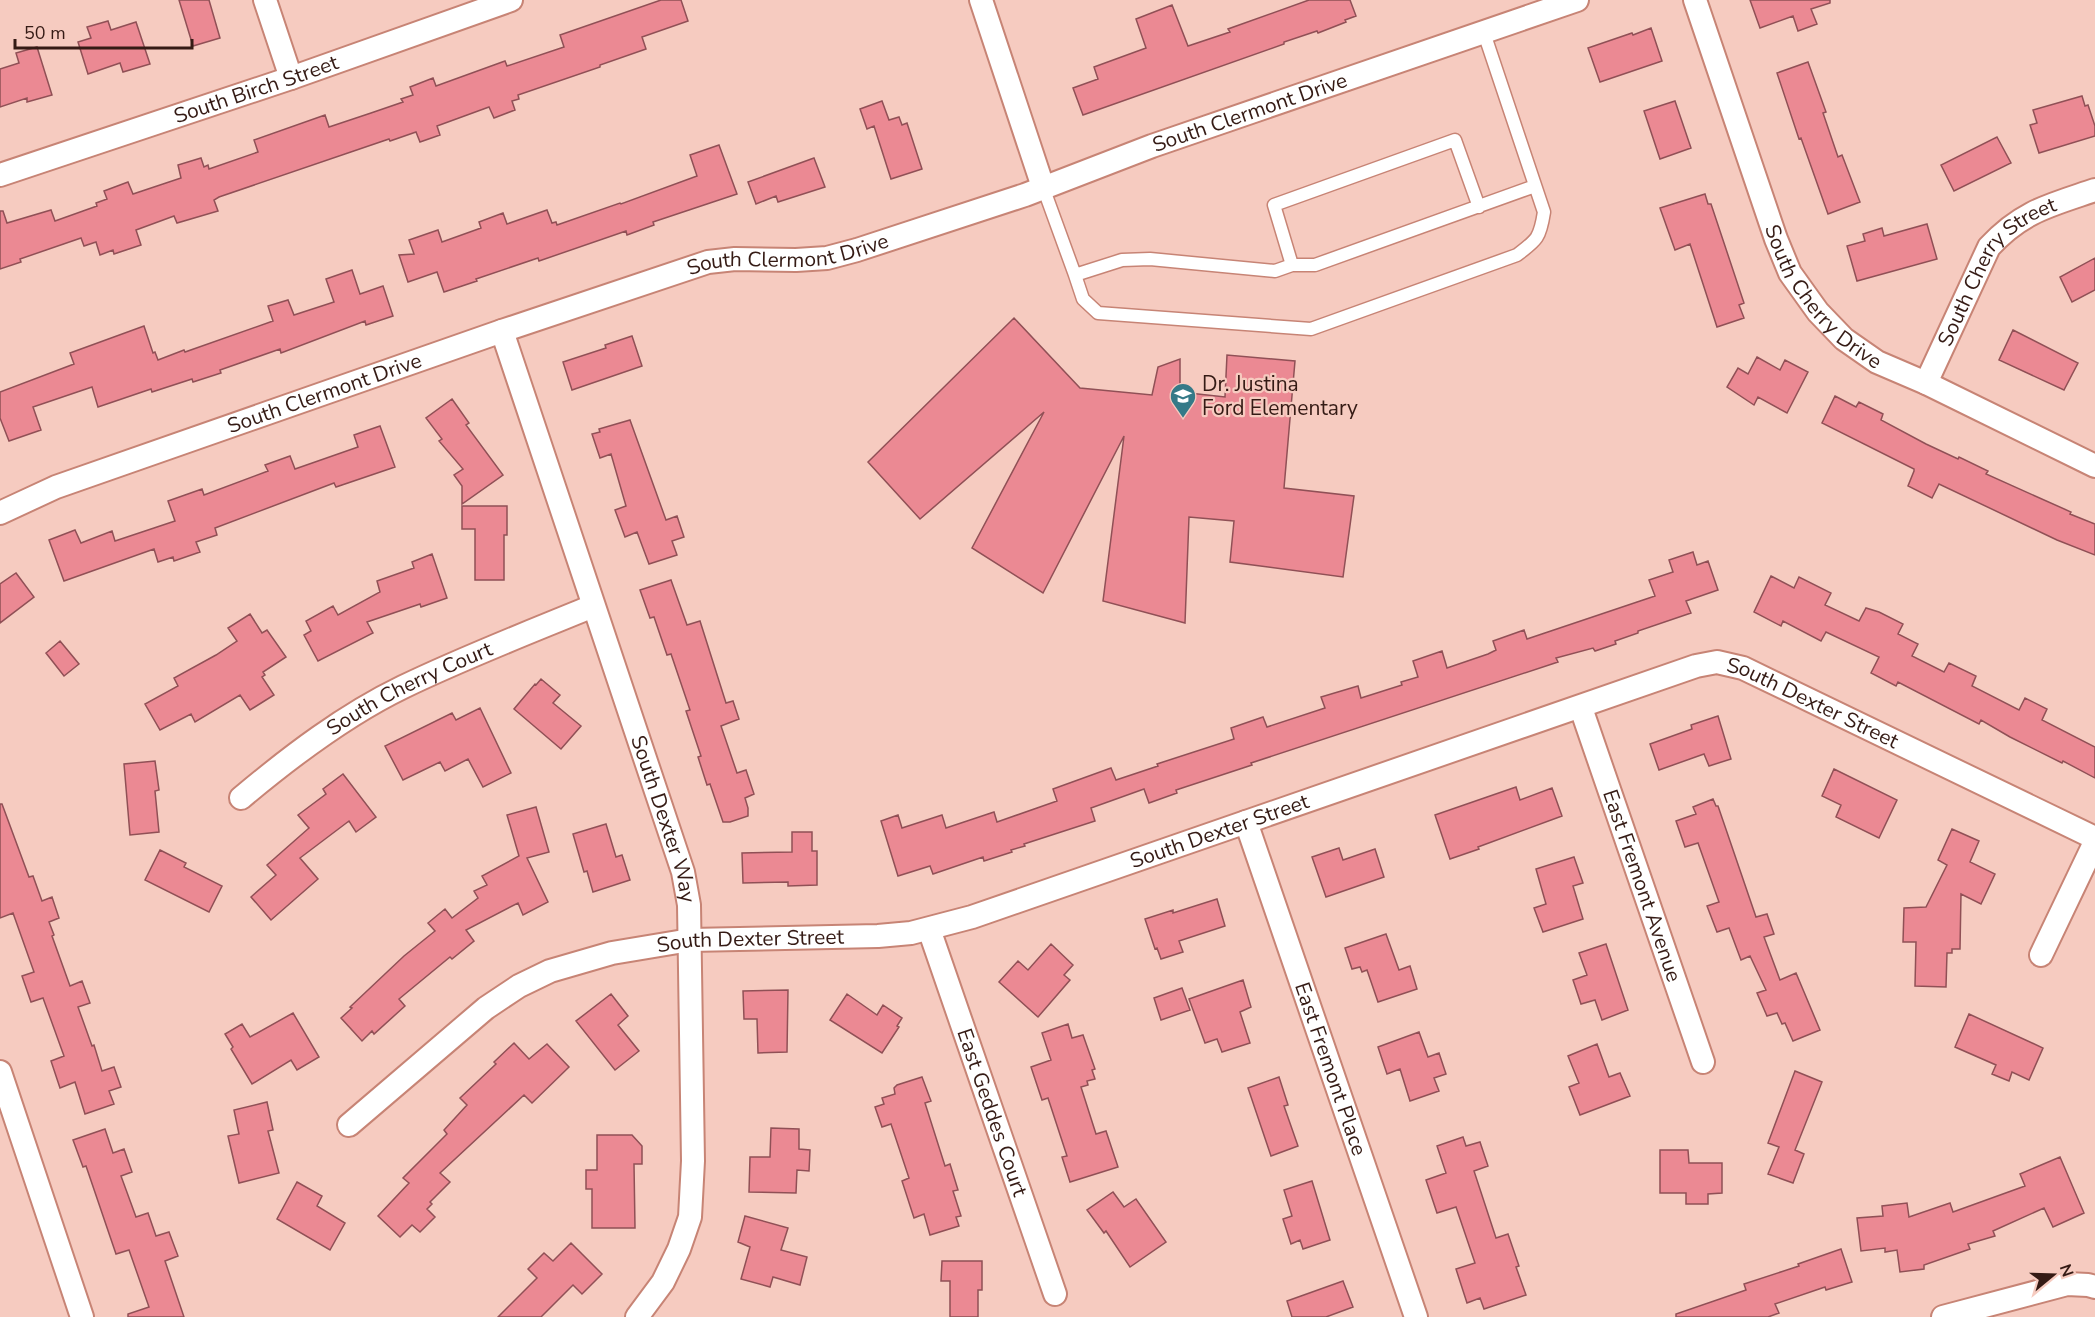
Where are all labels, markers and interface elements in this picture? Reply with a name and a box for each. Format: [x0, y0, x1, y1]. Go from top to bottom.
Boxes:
scale bar [15, 12, 192, 50]
text: 50 m [24, 21, 66, 45]
street label: South Birch Street [170, 48, 343, 130]
street label: South Clermont Drive [1149, 66, 1351, 159]
street label: South Cherry Street [1931, 190, 2061, 351]
street label: South Cherry Drive [1758, 221, 1888, 375]
street label: South Clermont Drive [683, 227, 892, 282]
street label: South Clermont Drive [223, 346, 425, 440]
place label: Dr. Justina Ford Elementary [1202, 370, 1358, 422]
school or university icon: Dr. Justina Ford Elementary [1168, 381, 1198, 419]
street label: South Cherry Court [321, 635, 497, 742]
street label: South Dexter Street [1724, 651, 1904, 755]
street label: South Dexter Way [624, 732, 702, 905]
street label: East Fremont Avenue [1596, 786, 1688, 986]
street label: South Dexter Street [1126, 787, 1313, 875]
street label: South Dexter Street [654, 923, 845, 959]
street label: East Fremont Place [1288, 978, 1374, 1159]
street label: East Geddes Court [950, 1025, 1034, 1201]
north arrow [2023, 1245, 2083, 1305]
text: N [2054, 1261, 2079, 1280]

